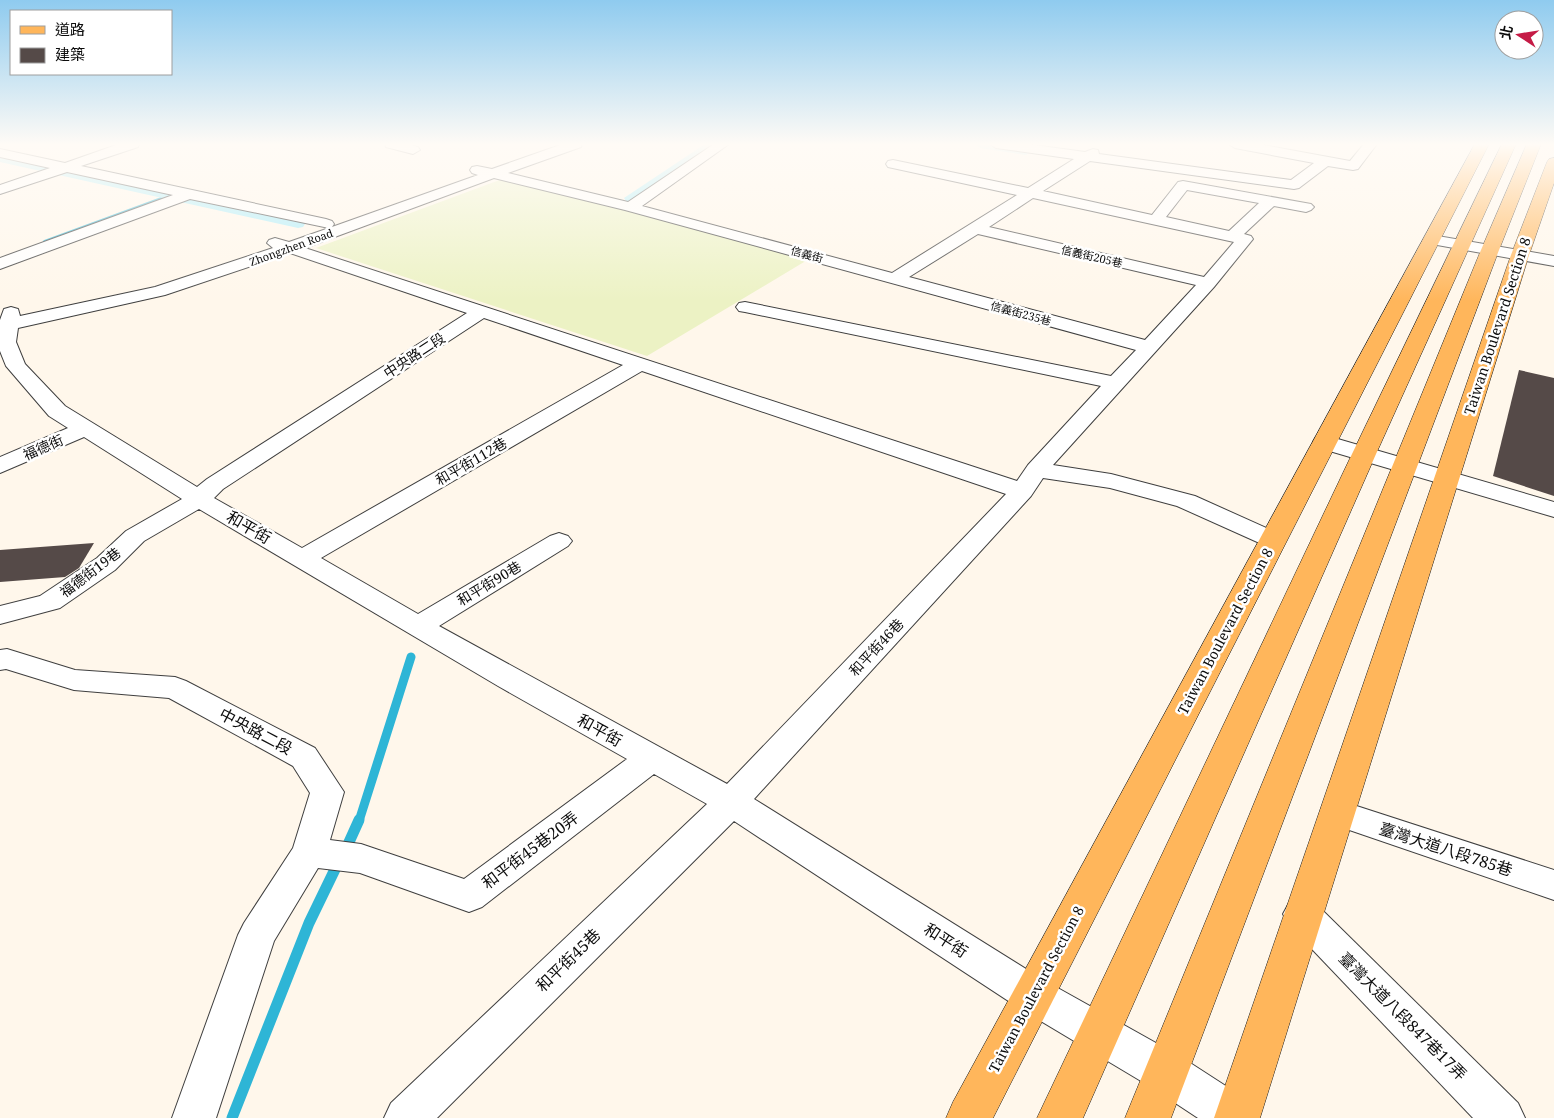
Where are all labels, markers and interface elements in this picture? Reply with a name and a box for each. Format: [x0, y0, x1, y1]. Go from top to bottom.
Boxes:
legend [10, 10, 172, 75]
north arrow [1494, 10, 1544, 60]
text: 道路 [55, 19, 85, 39]
text: 北 [1495, 23, 1517, 41]
text: 建築 [55, 44, 85, 64]
street label: Zhongzhen Road [247, 225, 335, 269]
street label: Taiwan Boulevard Section 8 [1459, 235, 1535, 417]
street label: 信義街 [789, 242, 825, 266]
street label: 信義街205巷 [1060, 242, 1124, 270]
street label: 信義街235巷 [989, 298, 1053, 328]
street label: 中央路二段 [379, 328, 449, 382]
street label: 福德街 [20, 430, 66, 464]
street label: 和平街112巷 [432, 433, 510, 489]
street label: 和平街 [223, 505, 275, 549]
street label: 福德街19巷 [56, 543, 124, 601]
street label: Taiwan Boulevard Section 8 [1173, 544, 1277, 718]
street label: 和平街90巷 [453, 556, 525, 610]
street label: 和平街46巷 [845, 614, 907, 680]
street label: 中央路二段 [216, 703, 296, 759]
street label: 和平街 [574, 709, 626, 751]
street label: 和平街45巷20弄 [477, 806, 583, 894]
street label: 臺灣大道八段785巷 [1377, 817, 1515, 881]
street label: Taiwan Boulevard Section 8 [984, 902, 1088, 1076]
street label: 和平街 [920, 918, 972, 962]
street label: 和平街45巷 [531, 924, 605, 996]
street label: 臺灣大道八段847巷17弄 [1334, 947, 1472, 1085]

